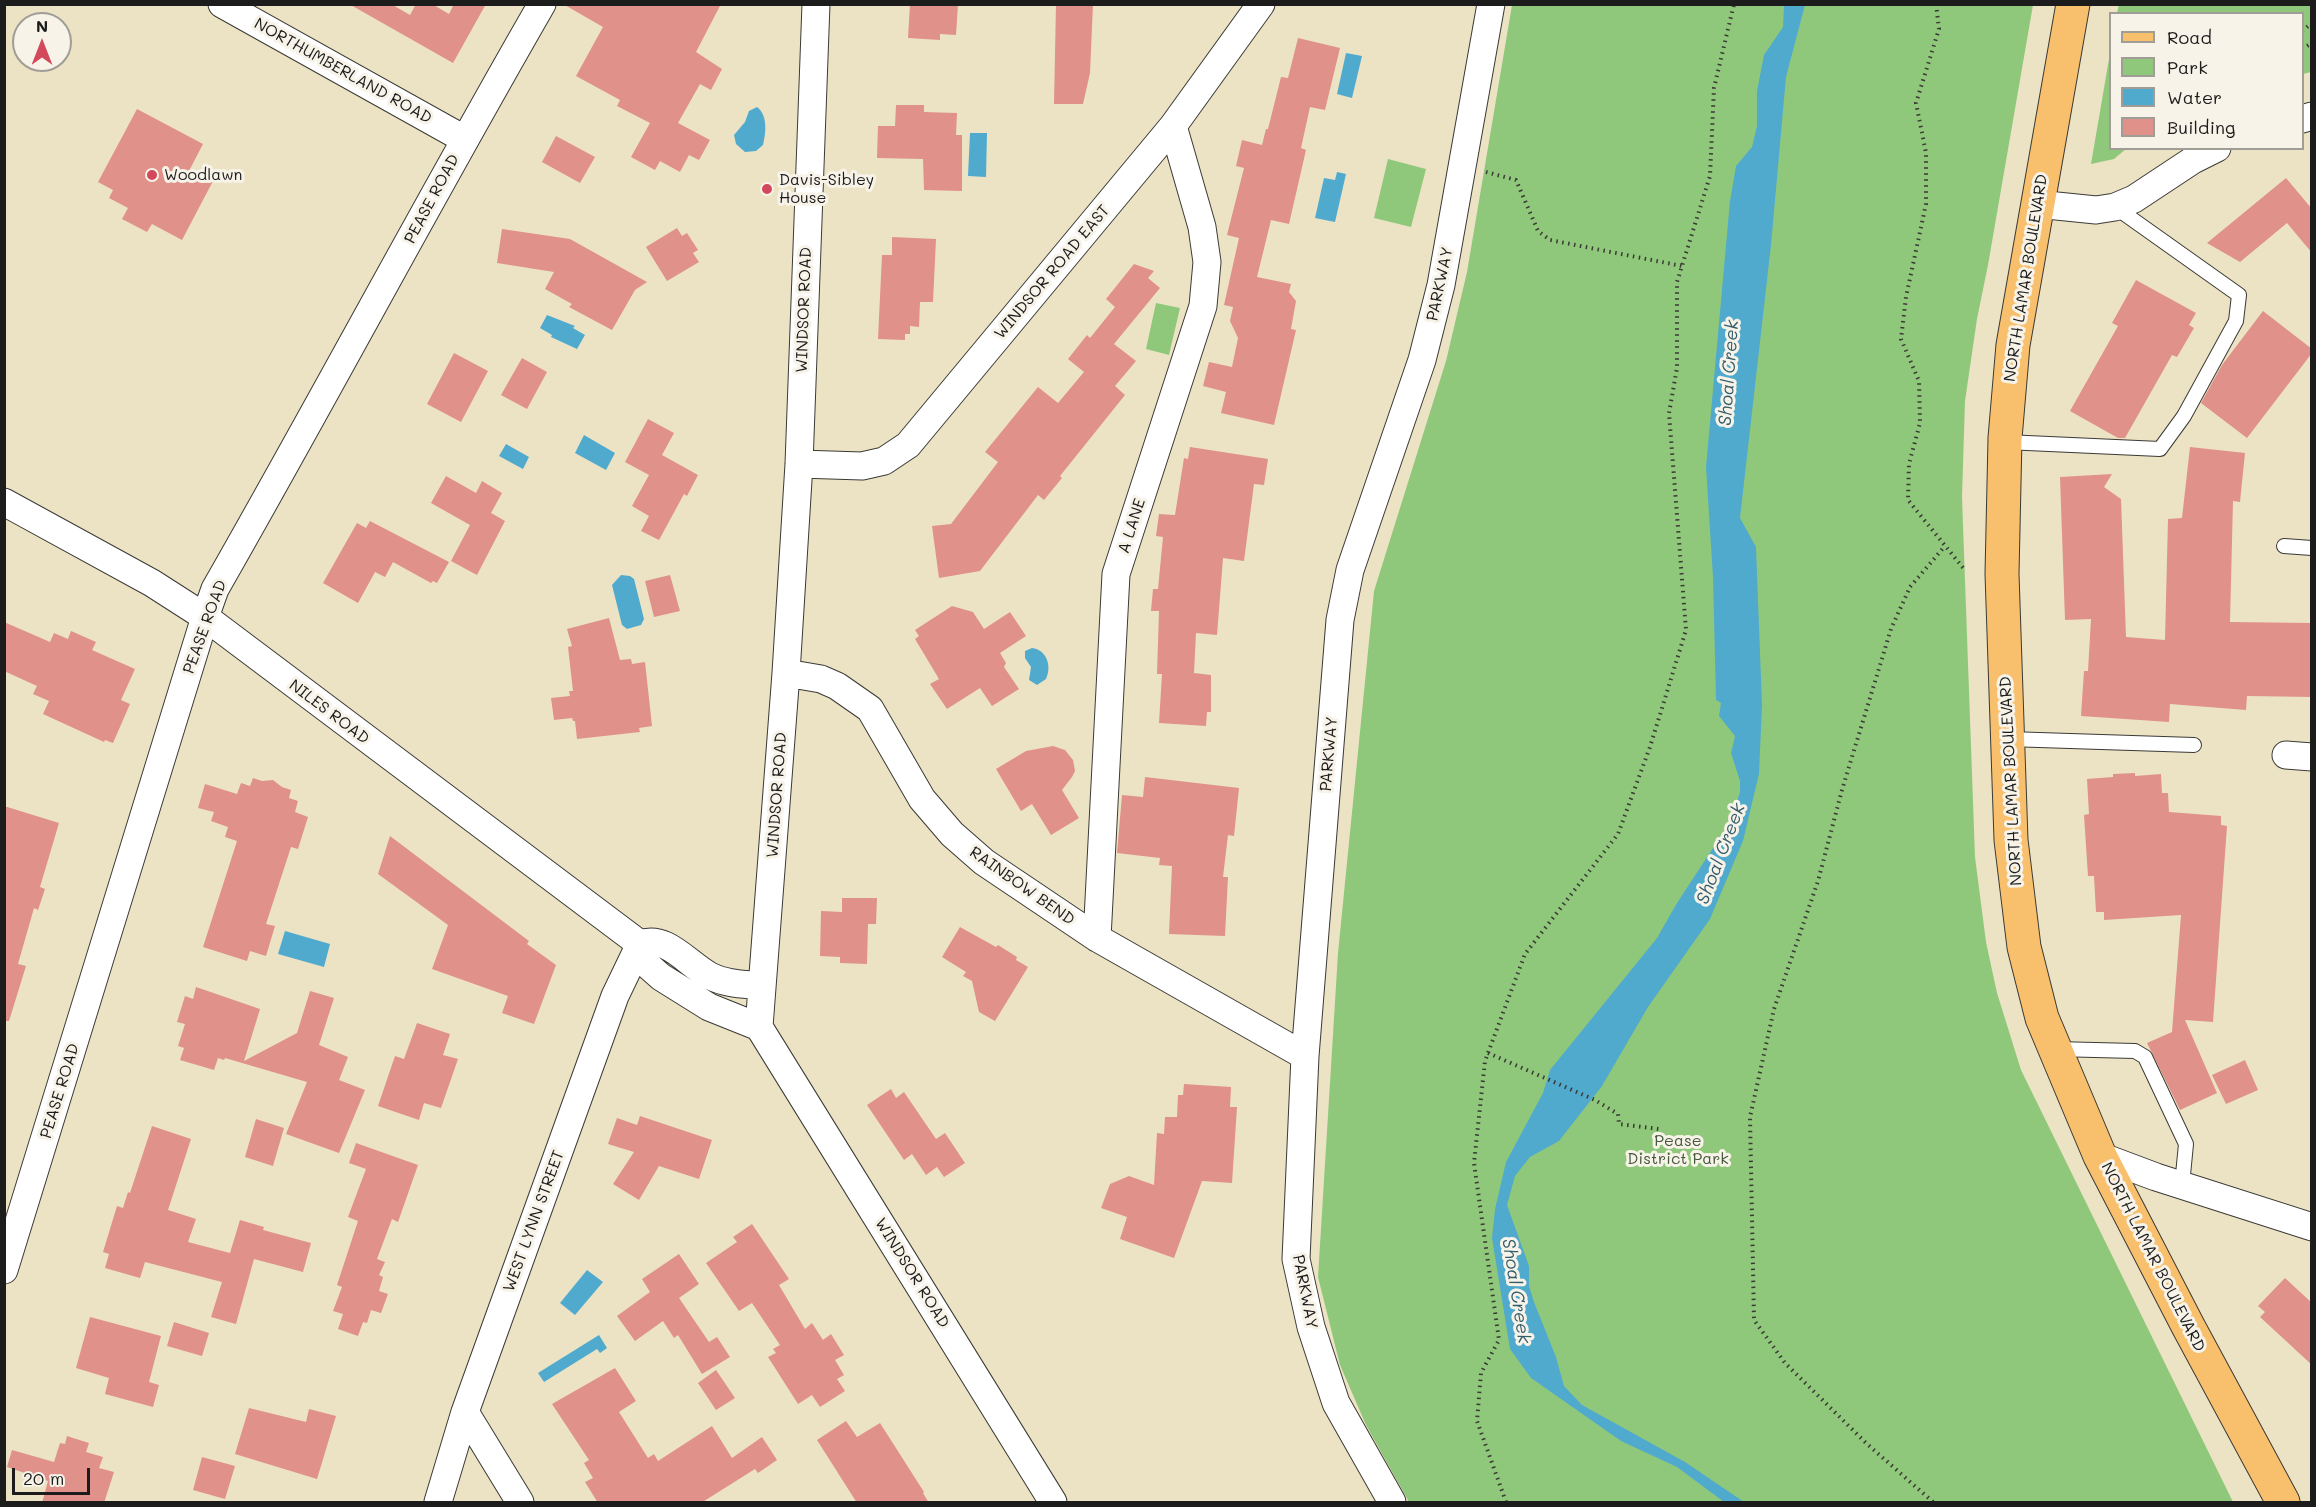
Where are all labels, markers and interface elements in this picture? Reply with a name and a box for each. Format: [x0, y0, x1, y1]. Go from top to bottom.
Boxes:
north arrow [12, 12, 72, 72]
legend [2109, 12, 2304, 150]
street label: NORTHUMBERLAND ROAD [251, 14, 435, 128]
text: N [36, 15, 48, 36]
text: Road [2167, 25, 2212, 49]
text: Park [2167, 55, 2208, 79]
text: Water [2167, 85, 2222, 109]
text: Building [2167, 115, 2235, 139]
street label: PEASE ROAD [400, 151, 464, 247]
place label: Woodlawn [164, 165, 242, 185]
marker: Woodlawn [145, 168, 159, 182]
place label: Davis-Sibley House [779, 170, 874, 208]
street label: NORTH LAMAR BOULEVARD [2000, 173, 2052, 383]
marker: Davis-Sibley House [760, 182, 774, 196]
street label: WINDSOR ROAD EAST [990, 201, 1114, 343]
street label: PARKWAY [1423, 245, 1457, 323]
street label: WINDSOR ROAD [792, 247, 816, 373]
water label: Shoal Creek [1715, 319, 1743, 427]
street label: A LANE [1114, 496, 1150, 556]
street label: PEASE ROAD [179, 578, 231, 676]
street label: NILES ROAD [285, 676, 373, 748]
street label: NORTH LAMAR BOULEVARD [1996, 676, 2026, 886]
street label: PARKWAY [1316, 716, 1342, 792]
street label: WINDSOR ROAD [763, 732, 791, 858]
water label: Shoal Creek [1692, 801, 1750, 907]
street label: RAINBOW BEND [966, 843, 1078, 929]
street label: PEASE ROAD [36, 1041, 84, 1141]
park label: Pease District Park [1627, 1131, 1729, 1169]
street label: WEST LYNN STREET [499, 1148, 569, 1294]
street label: NORTH LAMAR BOULEVARD [2097, 1159, 2209, 1355]
street label: WINDSOR ROAD [870, 1215, 954, 1331]
water label: Shoal Creek [1497, 1237, 1535, 1345]
street label: PARKWAY [1288, 1253, 1322, 1331]
scale bar [15, 1456, 93, 1494]
text: 20 m [23, 1466, 64, 1490]

